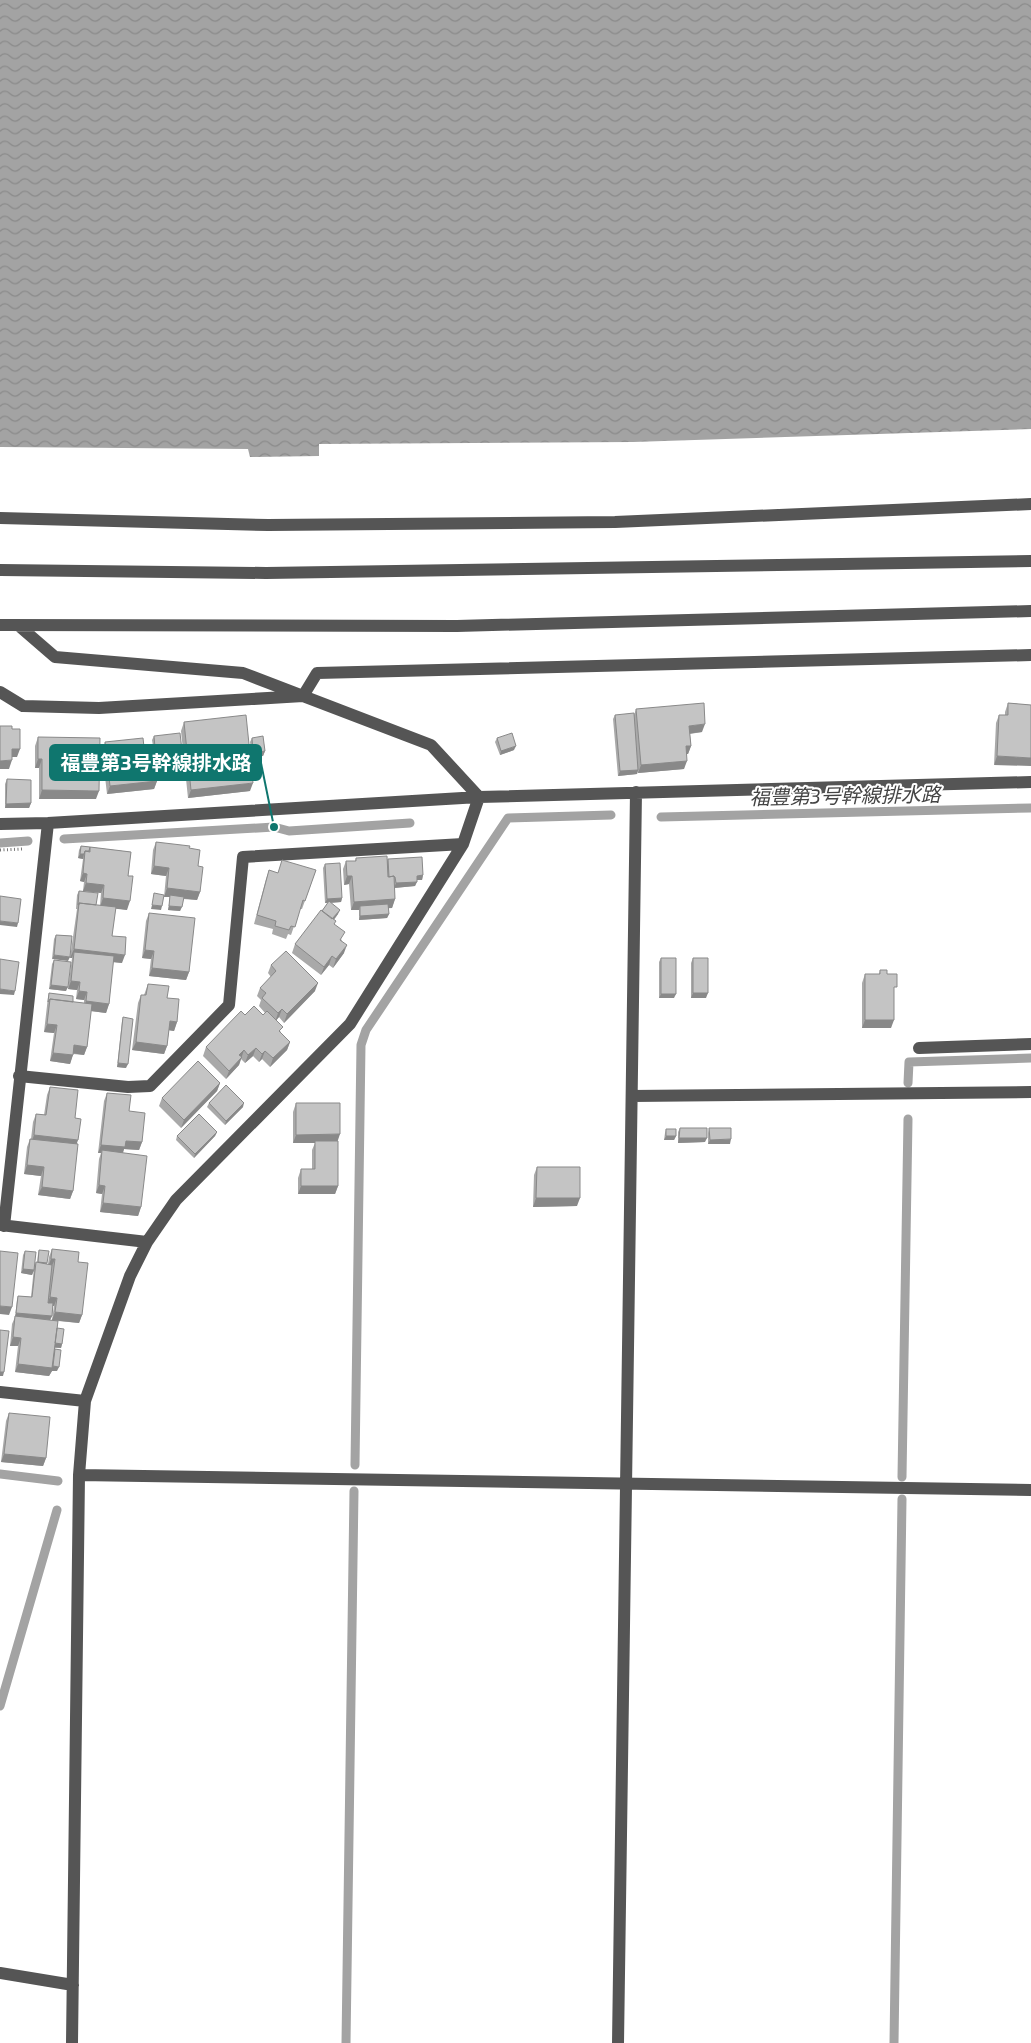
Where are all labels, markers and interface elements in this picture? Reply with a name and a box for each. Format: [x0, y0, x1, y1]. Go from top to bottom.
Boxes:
callout: 福豊第3号幹線排水路 [50, 745, 261, 780]
text: 福豊第3号幹線排水路 [60, 750, 252, 774]
water label: 福豊第3号幹線排水路 [749, 781, 943, 809]

